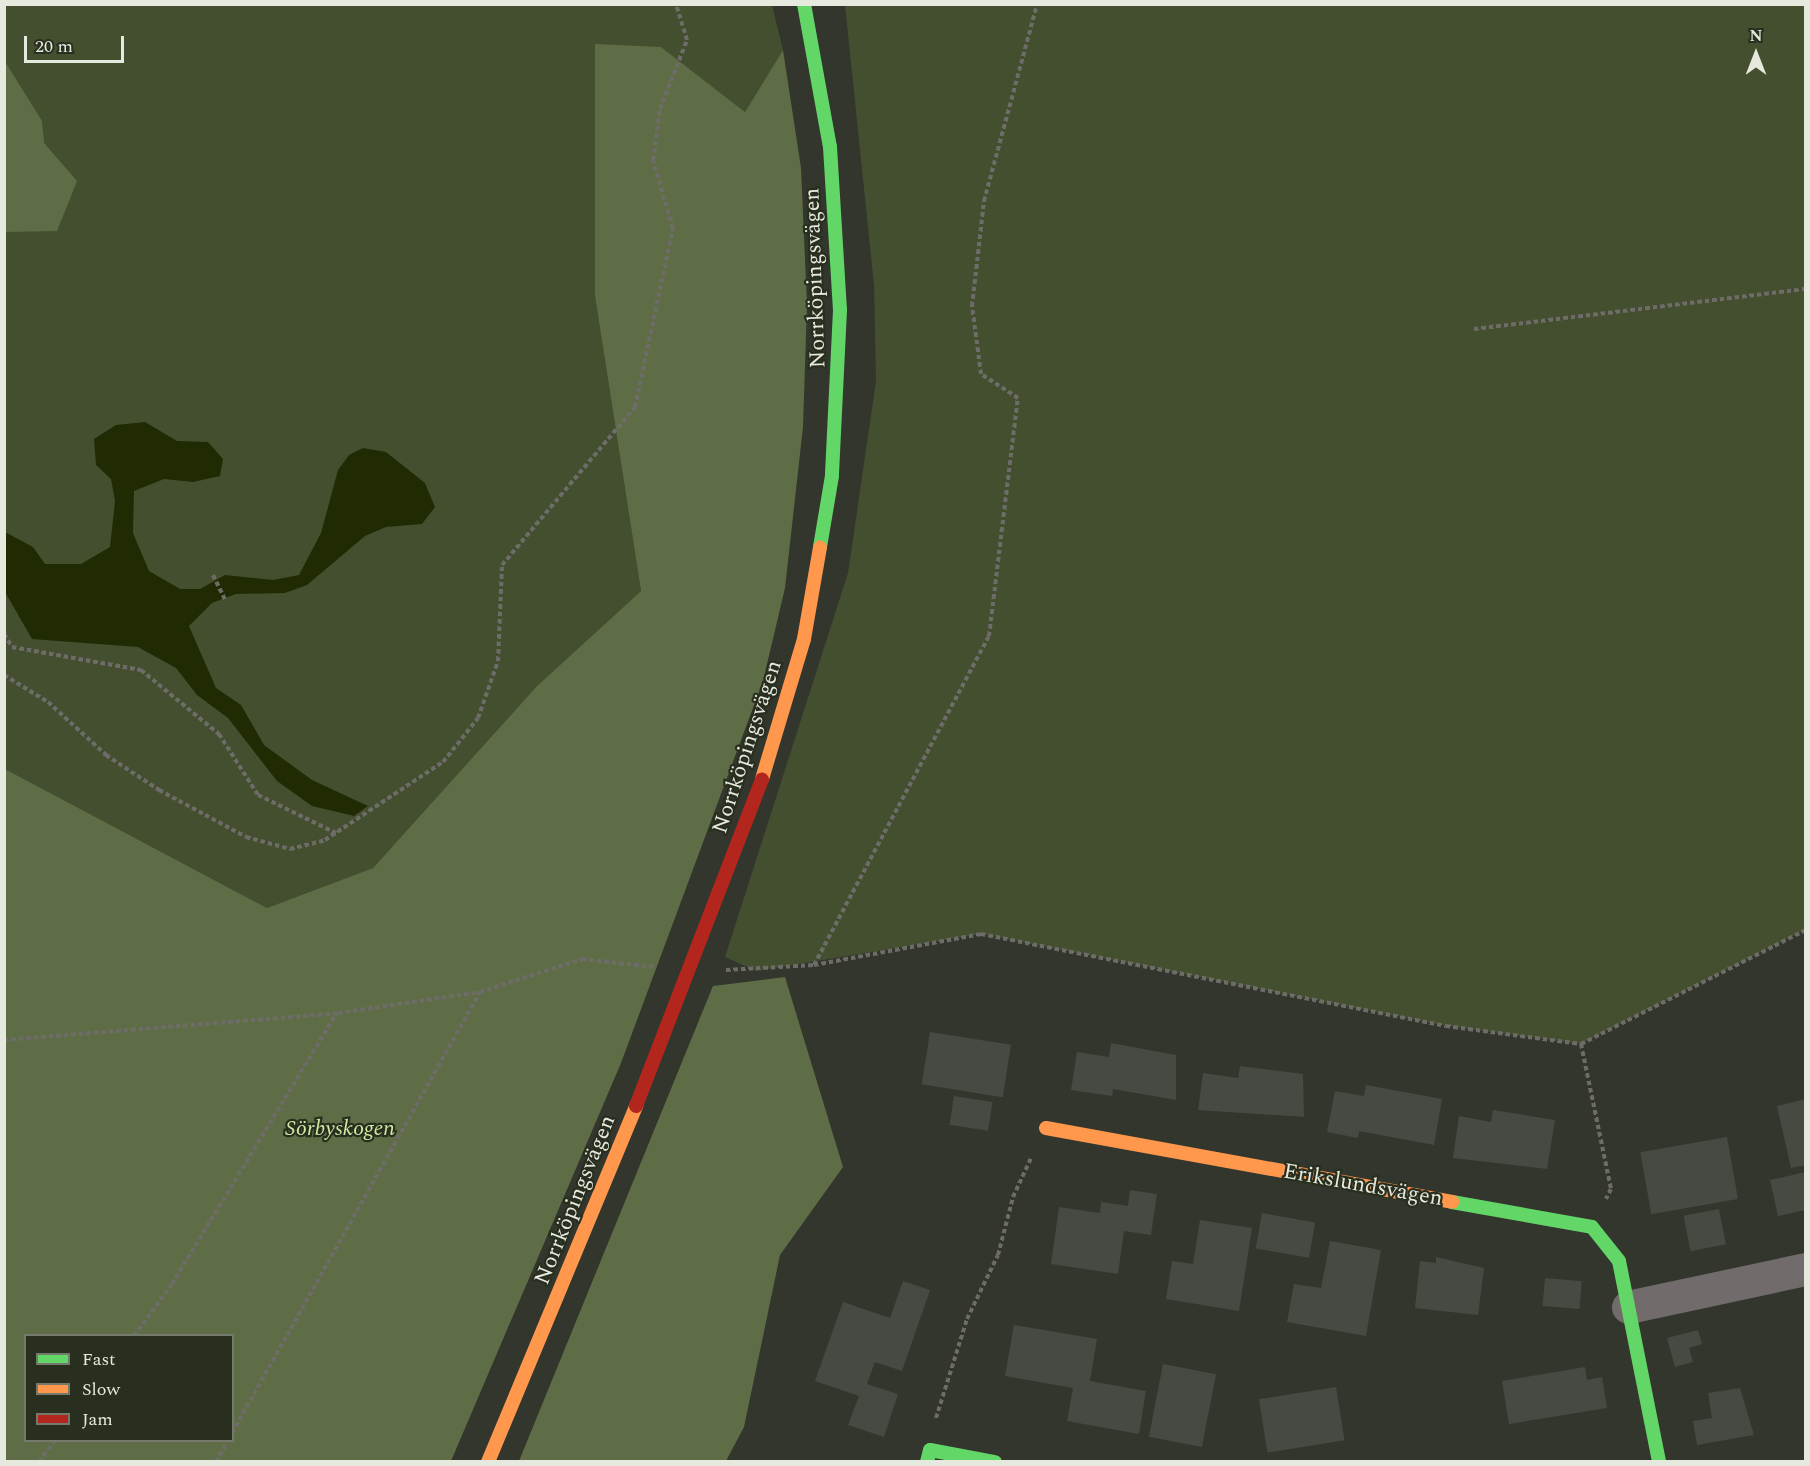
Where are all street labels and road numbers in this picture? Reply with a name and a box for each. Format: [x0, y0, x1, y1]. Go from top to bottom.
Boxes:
street label: Norrköpingsvägen [799, 187, 831, 369]
street label: Norrköpingsvägen [707, 657, 787, 837]
street label: Norrköpingsvägen [529, 1111, 621, 1289]
street label: Erikslundsvägen [1281, 1158, 1445, 1212]

